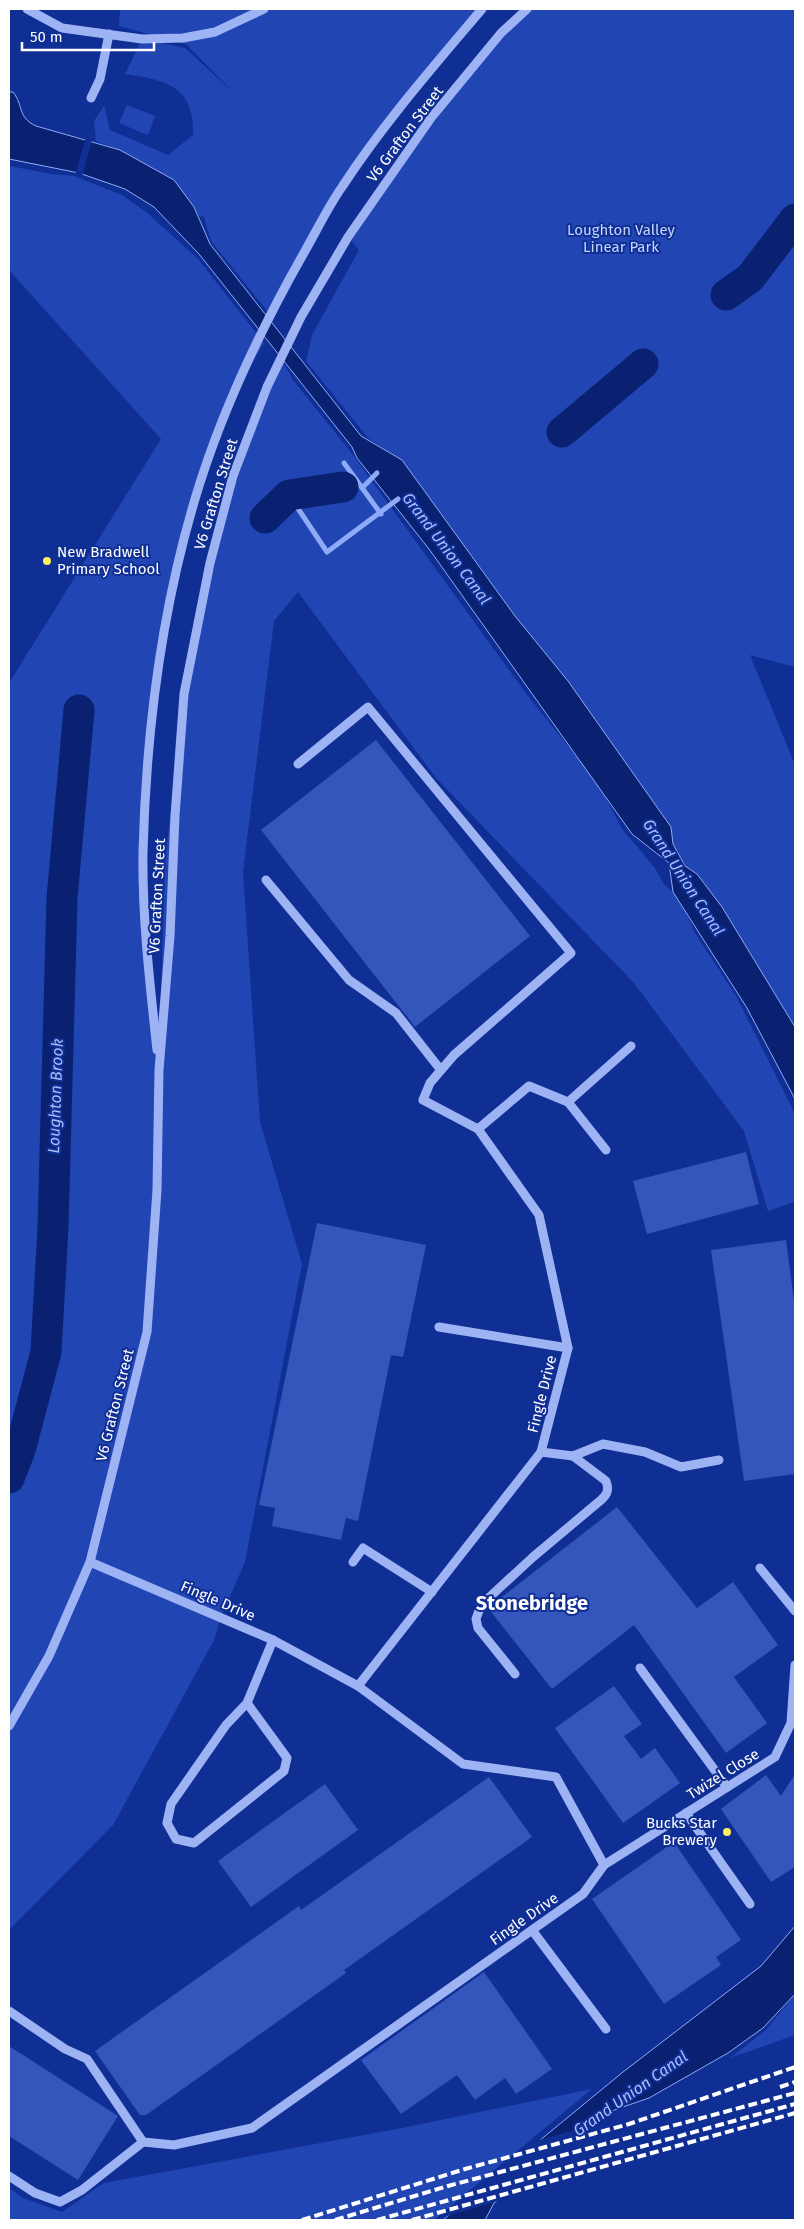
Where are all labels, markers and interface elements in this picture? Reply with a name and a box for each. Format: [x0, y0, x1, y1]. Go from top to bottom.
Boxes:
scale bar [22, 20, 155, 52]
text: 50 m [30, 28, 63, 46]
street label: V6 Grafton Street [363, 82, 447, 186]
park label: Loughton Valley Linear Park [567, 221, 676, 256]
street label: V6 Grafton Street [190, 436, 242, 552]
water label: Grand Union Canal [398, 489, 495, 608]
place label: New Bradwell Primary School [57, 543, 160, 578]
marker: New Bradwell Primary School [41, 555, 53, 567]
water label: Grand Union Canal [639, 815, 728, 939]
street label: V6 Grafton Street [145, 837, 169, 954]
water label: Loughton Brook [44, 1038, 67, 1154]
street label: V6 Grafton Street [92, 1346, 138, 1463]
street label: Fingle Drive [524, 1353, 560, 1435]
street label: Fingle Drive [178, 1577, 258, 1625]
district label: Stonebridge [476, 1591, 588, 1615]
street label: Twizel Close [684, 1745, 762, 1803]
place label: Bucks Star Brewery [646, 1814, 718, 1849]
marker: Bucks Star Brewery [721, 1826, 733, 1838]
street label: Fingle Drive [486, 1889, 562, 1949]
water label: Grand Union Canal [570, 2047, 691, 2140]

